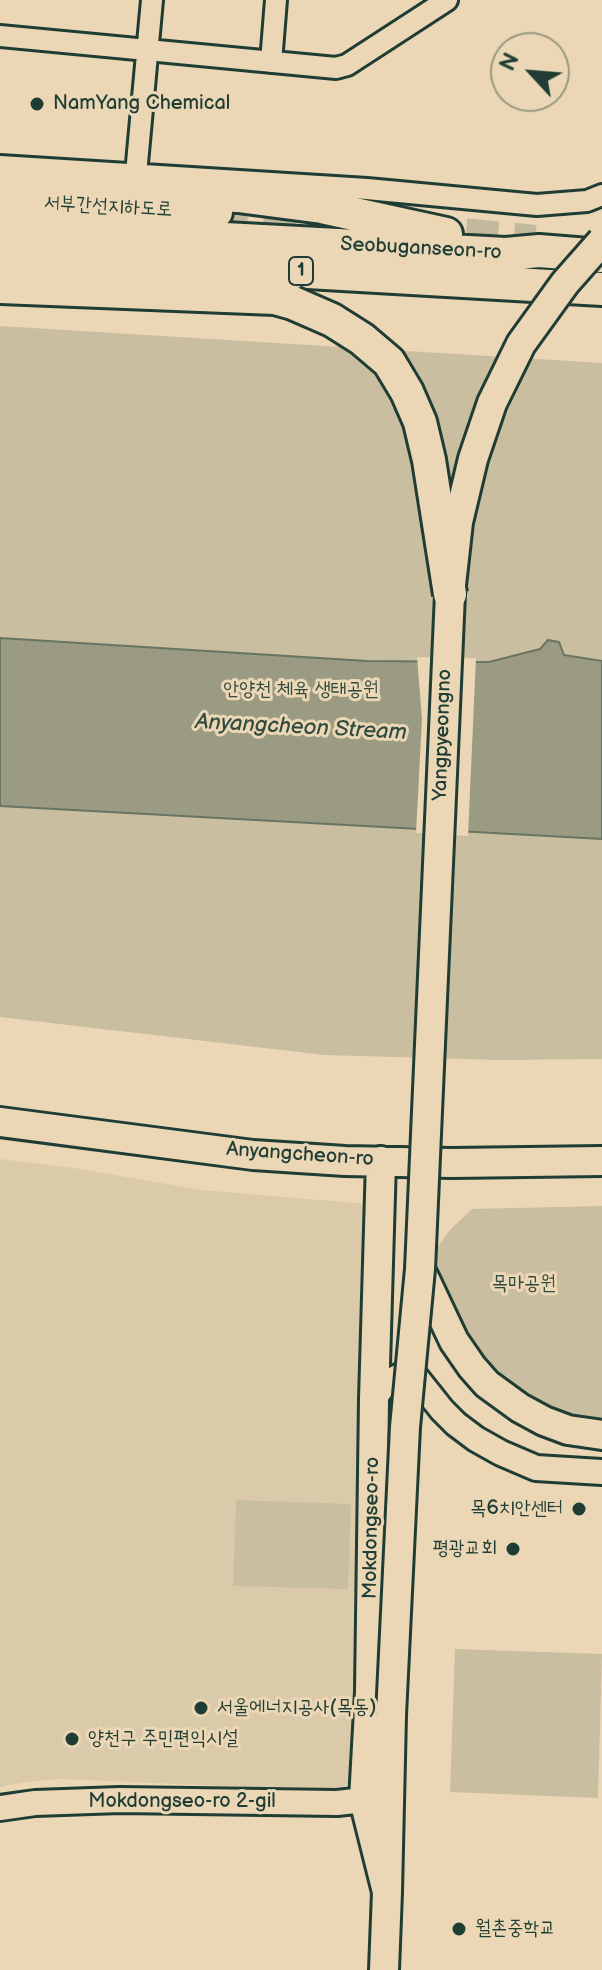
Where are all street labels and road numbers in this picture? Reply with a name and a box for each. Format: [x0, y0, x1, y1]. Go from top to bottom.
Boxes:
street label: 서부간선지하도로 [43, 192, 173, 222]
street label: Seobuganseon-ro [340, 233, 502, 265]
road number: 1 [289, 257, 313, 285]
street label: Yangpyeongno [429, 669, 457, 801]
street label: Anyangcheon-ro [225, 1138, 375, 1172]
street label: Mokdongseo-ro [359, 1457, 385, 1599]
street label: Mokdongseo-ro 2-gil [88, 1790, 276, 1814]

